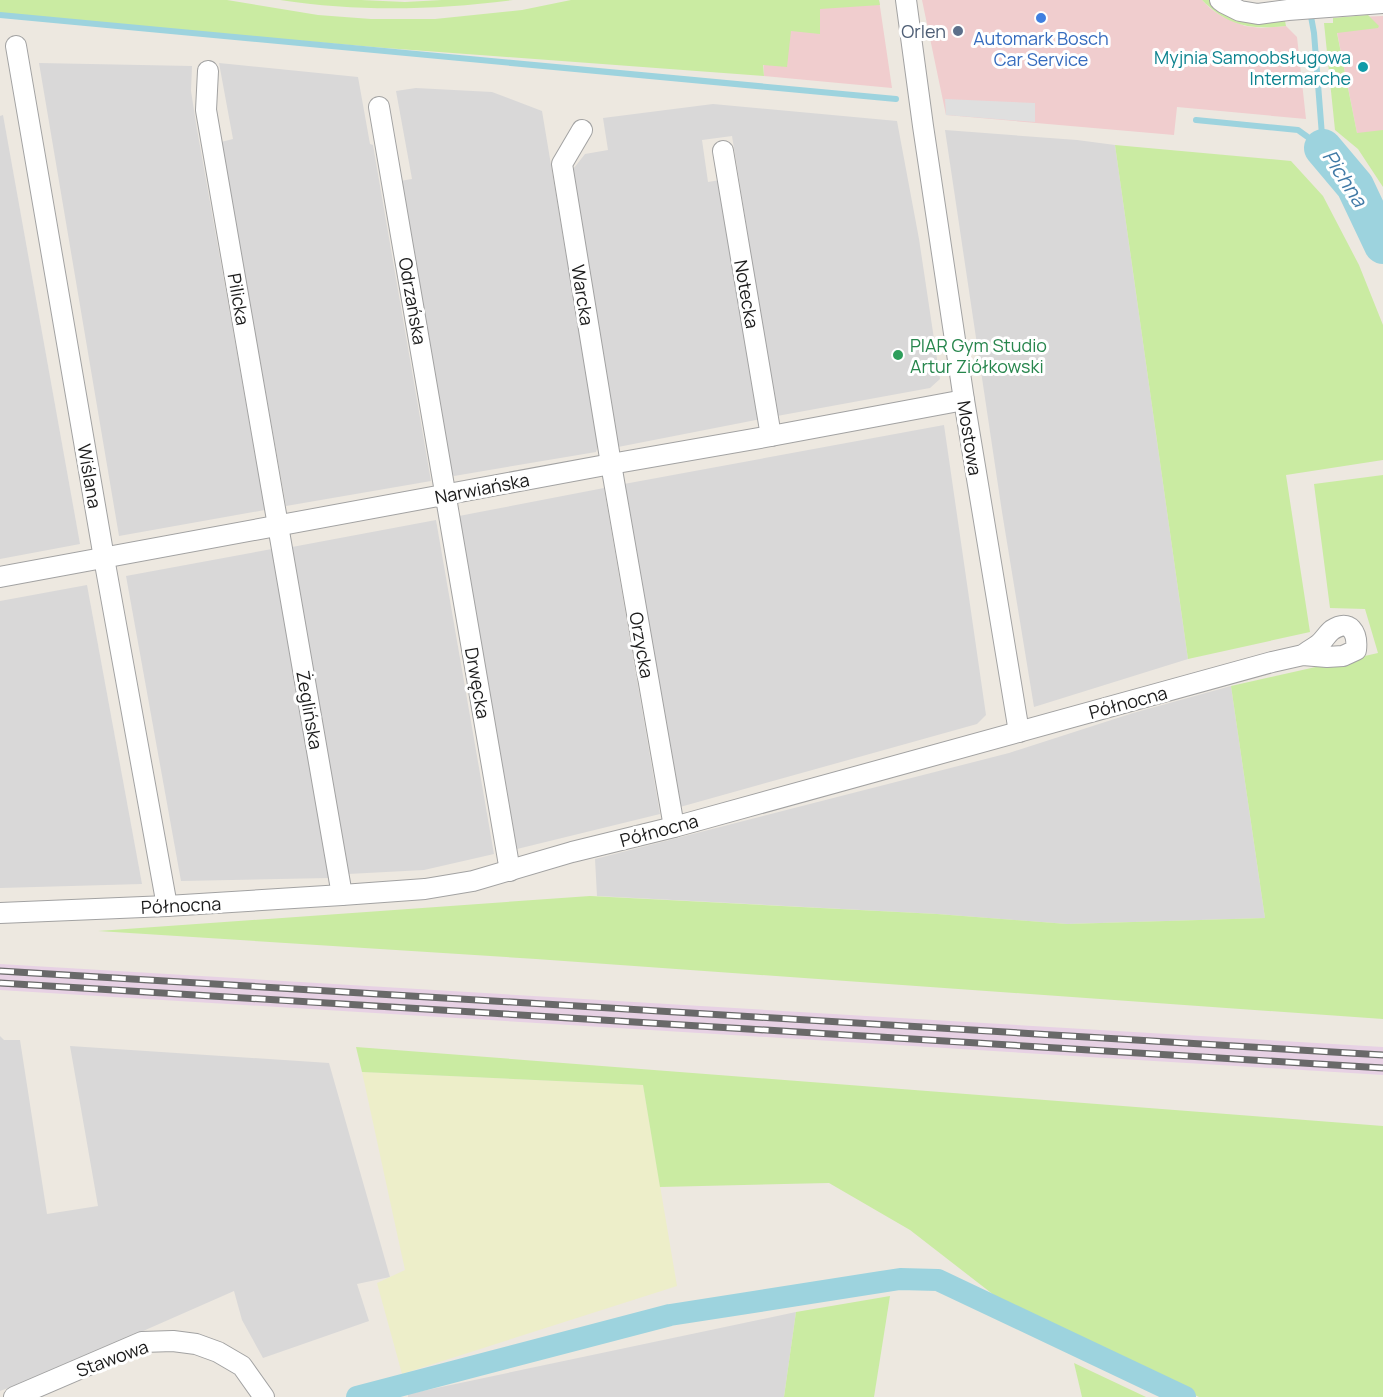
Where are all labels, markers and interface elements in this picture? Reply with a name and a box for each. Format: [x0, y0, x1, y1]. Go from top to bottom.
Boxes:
marker: Automark Bosch Car Service [1034, 11, 1048, 25]
place label: Orlen [901, 19, 946, 43]
marker: Orlen [951, 24, 965, 38]
place label: Automark Bosch Car Service [973, 26, 1109, 71]
place label: Myjnia Samoobsługowa Intermarche [1154, 45, 1351, 90]
marker: Myjnia Samoobsługowa Intermarche [1356, 60, 1370, 74]
water label: Pichna [1317, 144, 1374, 212]
street label: Odrzańska [394, 255, 432, 347]
street label: Notecka [729, 258, 765, 330]
street label: Warcka [566, 263, 600, 327]
street label: Pilicka [223, 271, 255, 327]
place label: PIAR Gym Studio Artur Ziółkowski [910, 333, 1047, 378]
marker: PIAR Gym Studio Artur Ziółkowski [891, 348, 905, 362]
street label: Mostowa [952, 399, 988, 477]
street label: Wiślana [73, 442, 107, 510]
street label: Narwiańska [433, 467, 531, 509]
street label: Orzycka [624, 610, 660, 680]
street label: Drwęcka [460, 646, 496, 720]
street label: Żeglińska [291, 669, 329, 751]
street label: Północna [1086, 680, 1170, 724]
street label: Północna [617, 808, 701, 852]
street label: Północna [140, 891, 222, 919]
street label: Stawowa [73, 1334, 151, 1382]

